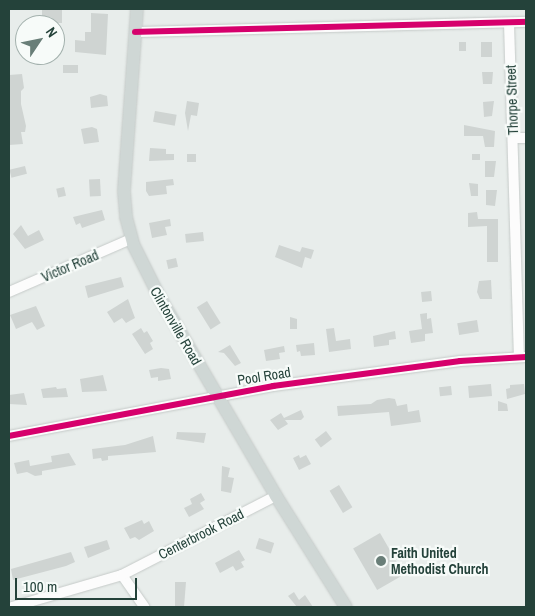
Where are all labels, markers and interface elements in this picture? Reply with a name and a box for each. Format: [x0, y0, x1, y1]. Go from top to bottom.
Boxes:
north arrow [15, 15, 65, 65]
text: N [42, 24, 61, 41]
street label: Thorpe Street [502, 65, 522, 135]
street label: Victor Road [39, 246, 101, 286]
street label: Clintonville Road [147, 284, 205, 368]
street label: Pool Road [236, 364, 292, 388]
street label: Centerbrook Road [155, 505, 247, 563]
place label: Faith United Methodist Church [391, 545, 489, 578]
marker: Faith United Methodist Church [375, 555, 387, 567]
scale bar [18, 568, 140, 600]
text: 100 m [23, 576, 57, 597]

